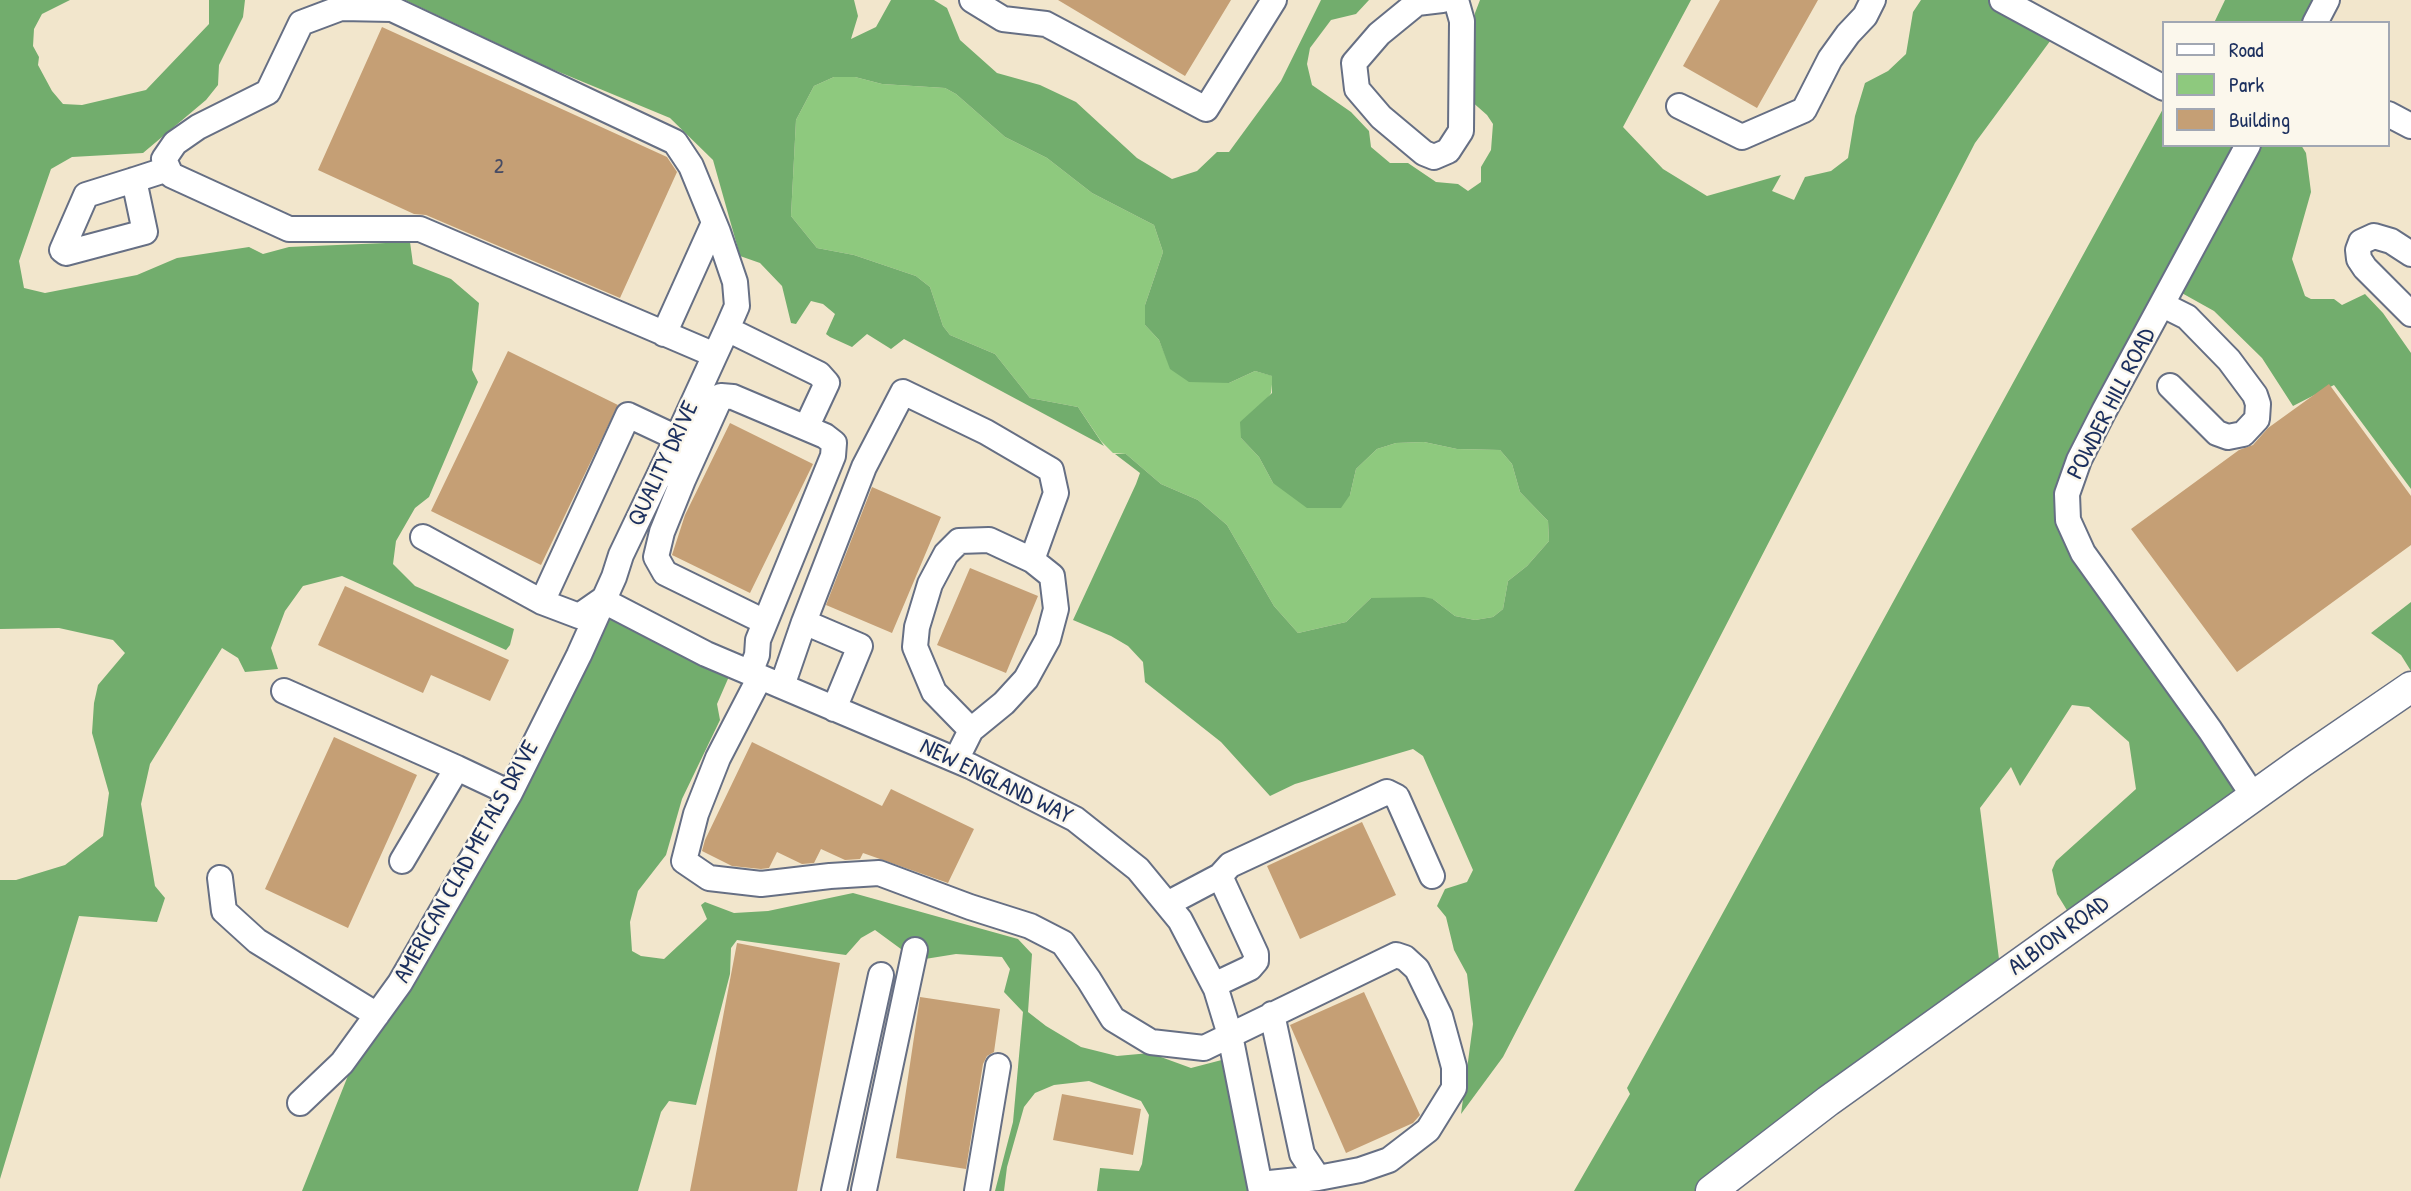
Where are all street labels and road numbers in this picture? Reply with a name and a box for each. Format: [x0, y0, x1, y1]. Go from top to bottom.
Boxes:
street label: POWDER HILL ROAD [2062, 324, 2162, 484]
street label: QUALITY DRIVE [623, 397, 705, 531]
street label: NEW ENGLAND WAY [915, 733, 1077, 831]
street label: AMERICAN CLAD METALS DRIVE [388, 736, 546, 988]
street label: ALBION ROAD [2003, 890, 2115, 982]

